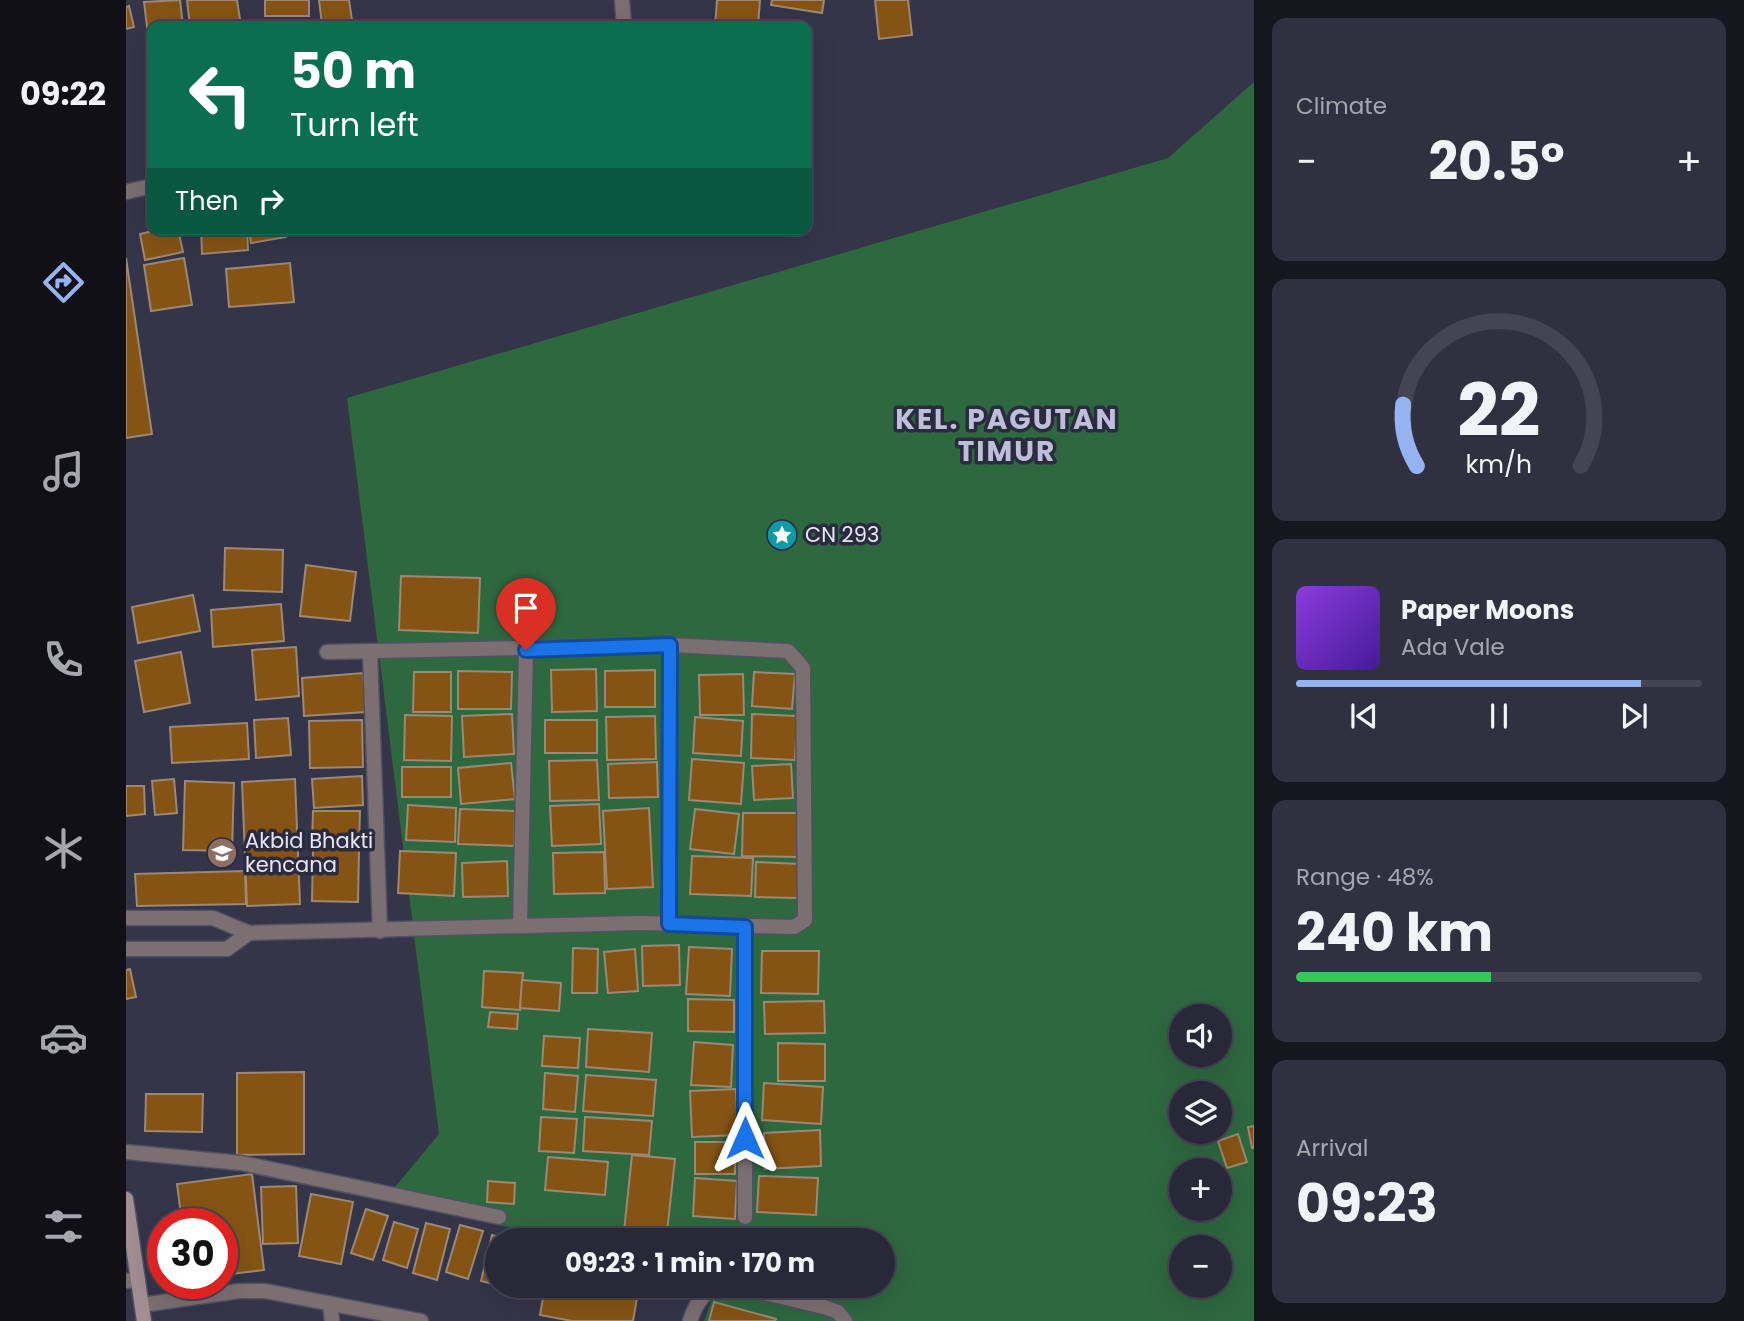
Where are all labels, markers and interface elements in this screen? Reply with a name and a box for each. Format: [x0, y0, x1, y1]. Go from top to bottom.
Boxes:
text: 50 m [290, 37, 416, 105]
icon: left [175, 49, 266, 140]
text: 09:22 [20, 71, 106, 116]
text: Climate [1296, 90, 1387, 122]
text: Turn left [290, 102, 419, 147]
text: 20.5° [1428, 125, 1565, 198]
text: − [1296, 135, 1317, 188]
text: + [1676, 135, 1702, 188]
icon: right [252, 182, 290, 220]
text: Then [175, 183, 238, 219]
icon: directions [39, 258, 88, 307]
text: 22 [1457, 360, 1541, 461]
district label: KEL. PAGUTAN TIMUR [895, 400, 1119, 471]
icon: music [39, 447, 88, 496]
text: km/h [1466, 447, 1532, 482]
place icon: CN 293 [765, 518, 799, 552]
place label: CN 293 [805, 520, 879, 549]
pin [496, 578, 556, 650]
icon: arrive [507, 589, 545, 627]
text: Paper Moons [1401, 592, 1574, 628]
text: Ada Vale [1401, 631, 1505, 663]
icon: phone [39, 635, 88, 684]
icon: previous [1345, 697, 1383, 735]
icon: pause [1480, 697, 1518, 735]
icon: next [1615, 697, 1653, 735]
icon: climate [39, 824, 88, 873]
place label: Akbid Bhakti kencana [245, 826, 373, 879]
school or university icon: Akbid Bhakti kencana [205, 836, 239, 870]
text: Range · 48% [1296, 861, 1434, 893]
text: 240 km [1296, 896, 1493, 969]
map controls [1169, 1004, 1232, 1298]
button: sound [1169, 1004, 1232, 1067]
icon: car [39, 1013, 88, 1062]
button: layers [1169, 1081, 1232, 1144]
position arrow [708, 1101, 782, 1175]
text: Arrival [1296, 1132, 1368, 1164]
button: + [1169, 1158, 1232, 1221]
text: 09:23 [1296, 1167, 1438, 1240]
icon: filters [39, 1202, 88, 1251]
speed limit sign: 30 [147, 1208, 238, 1299]
button: − [1169, 1235, 1232, 1298]
text: 09:23 · 1 min · 170 m [565, 1245, 815, 1281]

